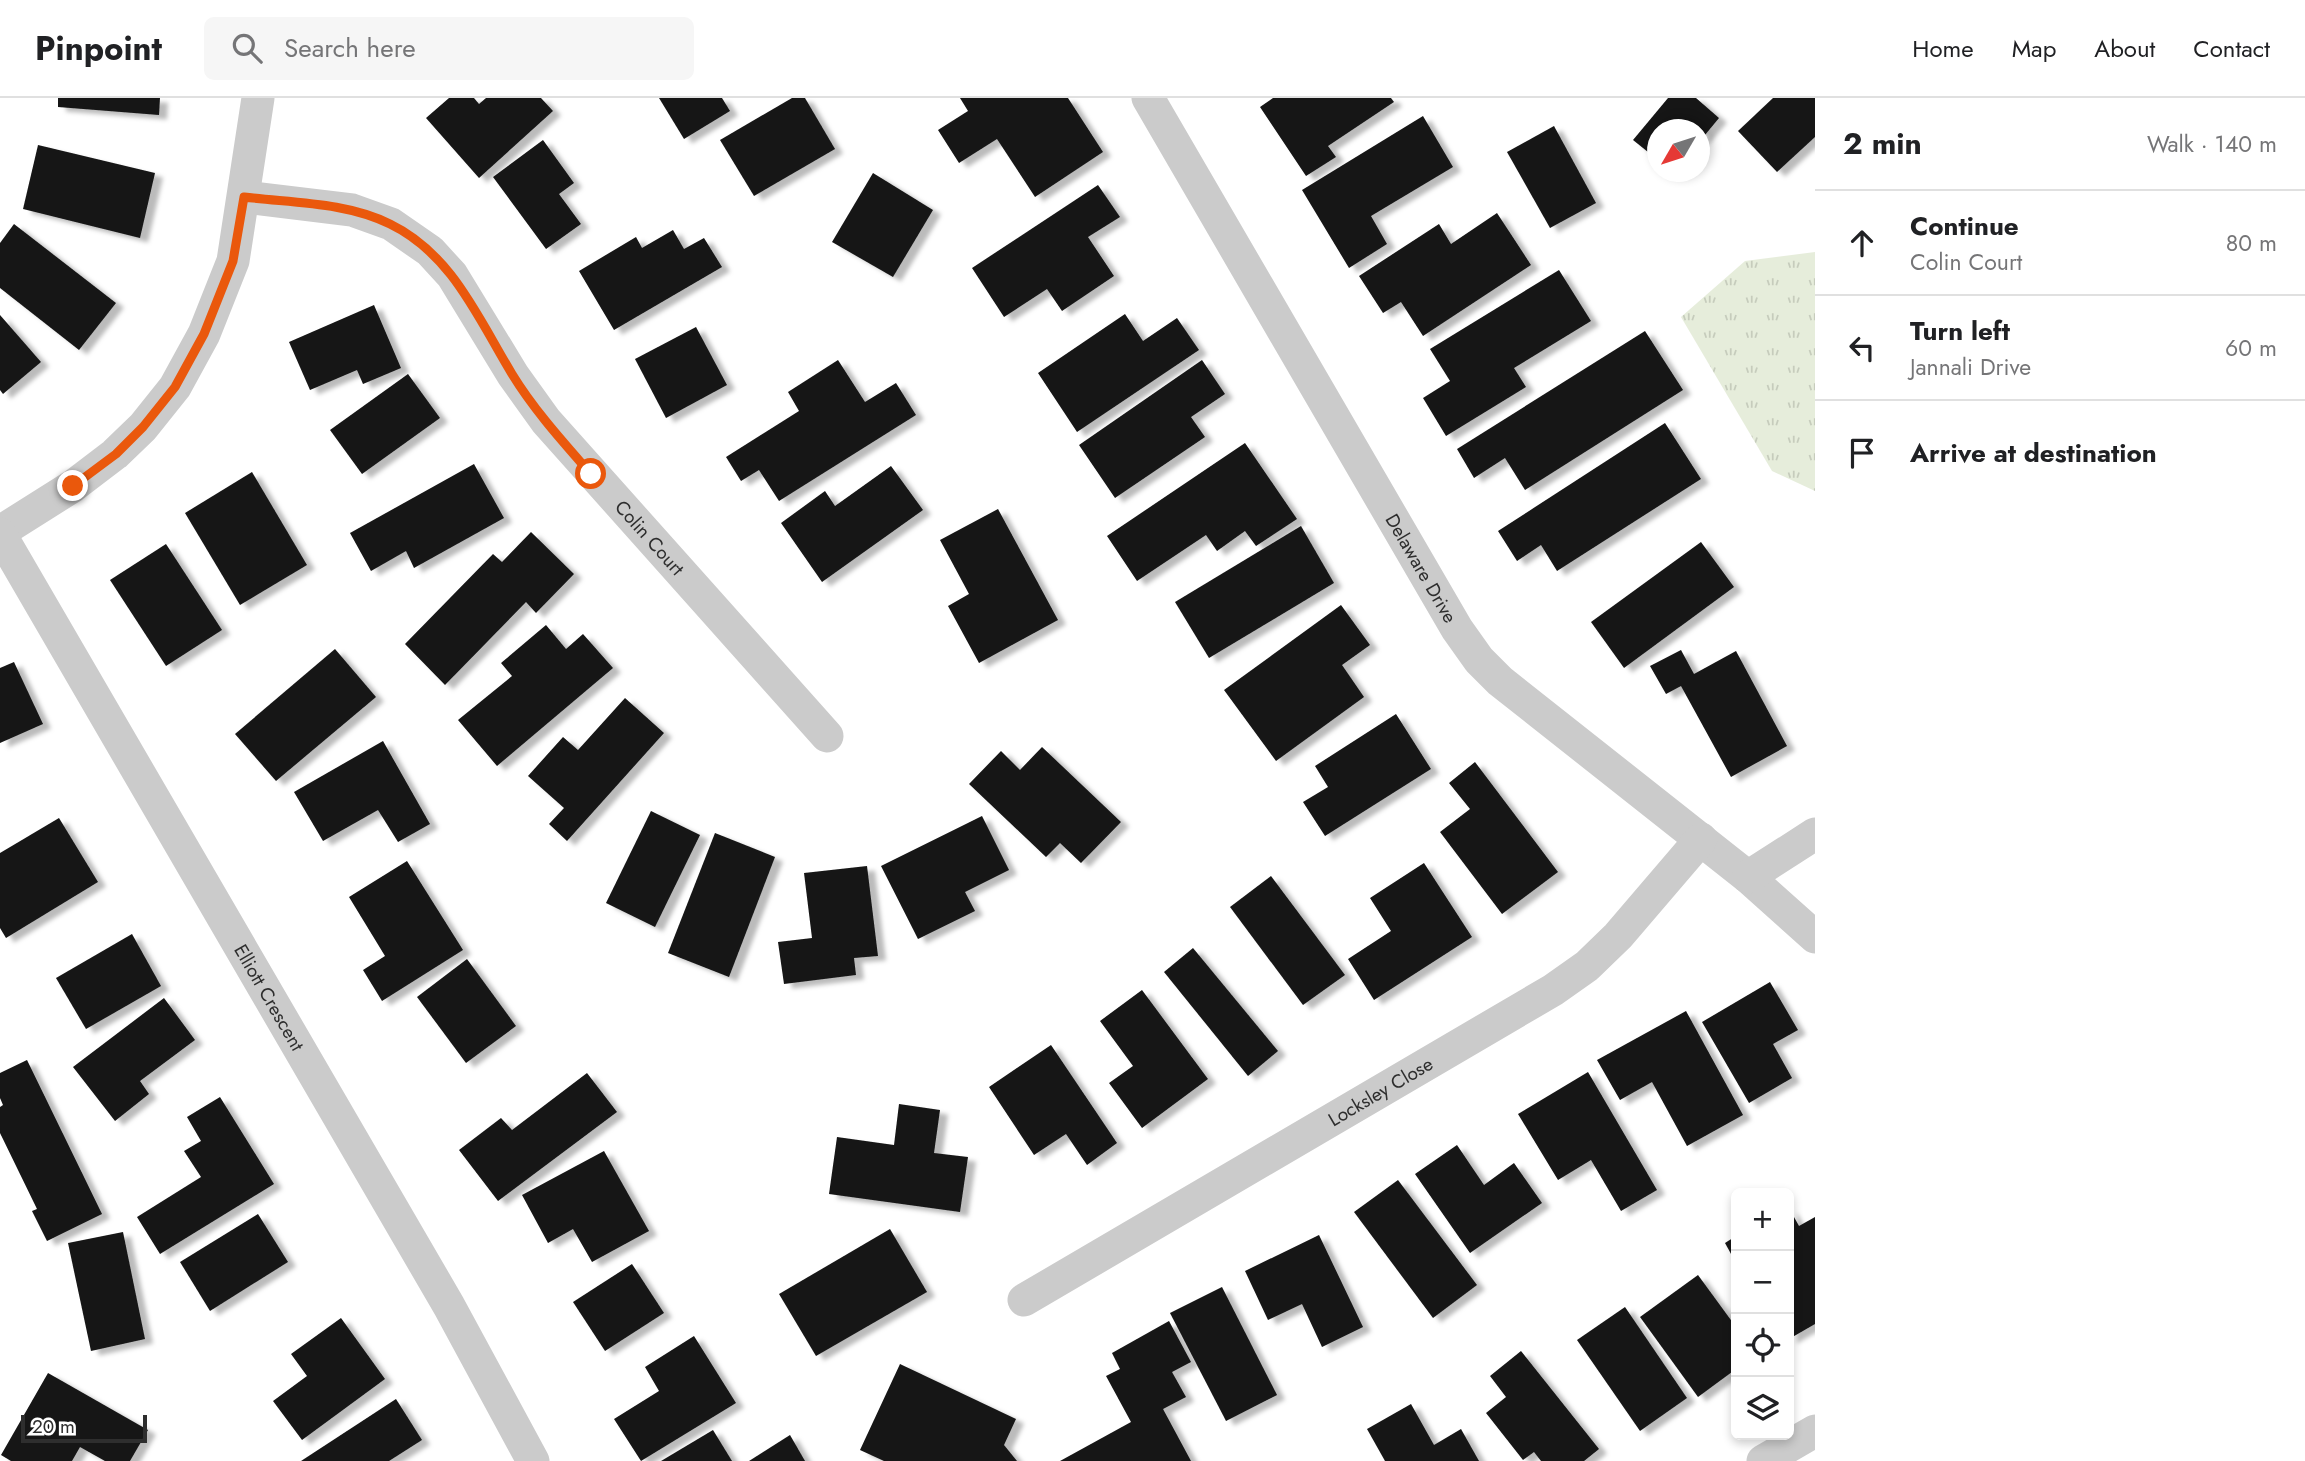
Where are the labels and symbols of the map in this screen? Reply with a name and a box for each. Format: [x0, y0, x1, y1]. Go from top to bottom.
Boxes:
north arrow [1647, 119, 1710, 182]
route start [575, 458, 606, 489]
route end [57, 470, 88, 501]
street label: Colin Court [609, 494, 691, 582]
street label: Delaware Drive [1379, 509, 1464, 628]
street label: Elliott Crescent [227, 939, 311, 1056]
street label: Locksley Close [1323, 1050, 1438, 1133]
scale bar [21, 1412, 147, 1444]

